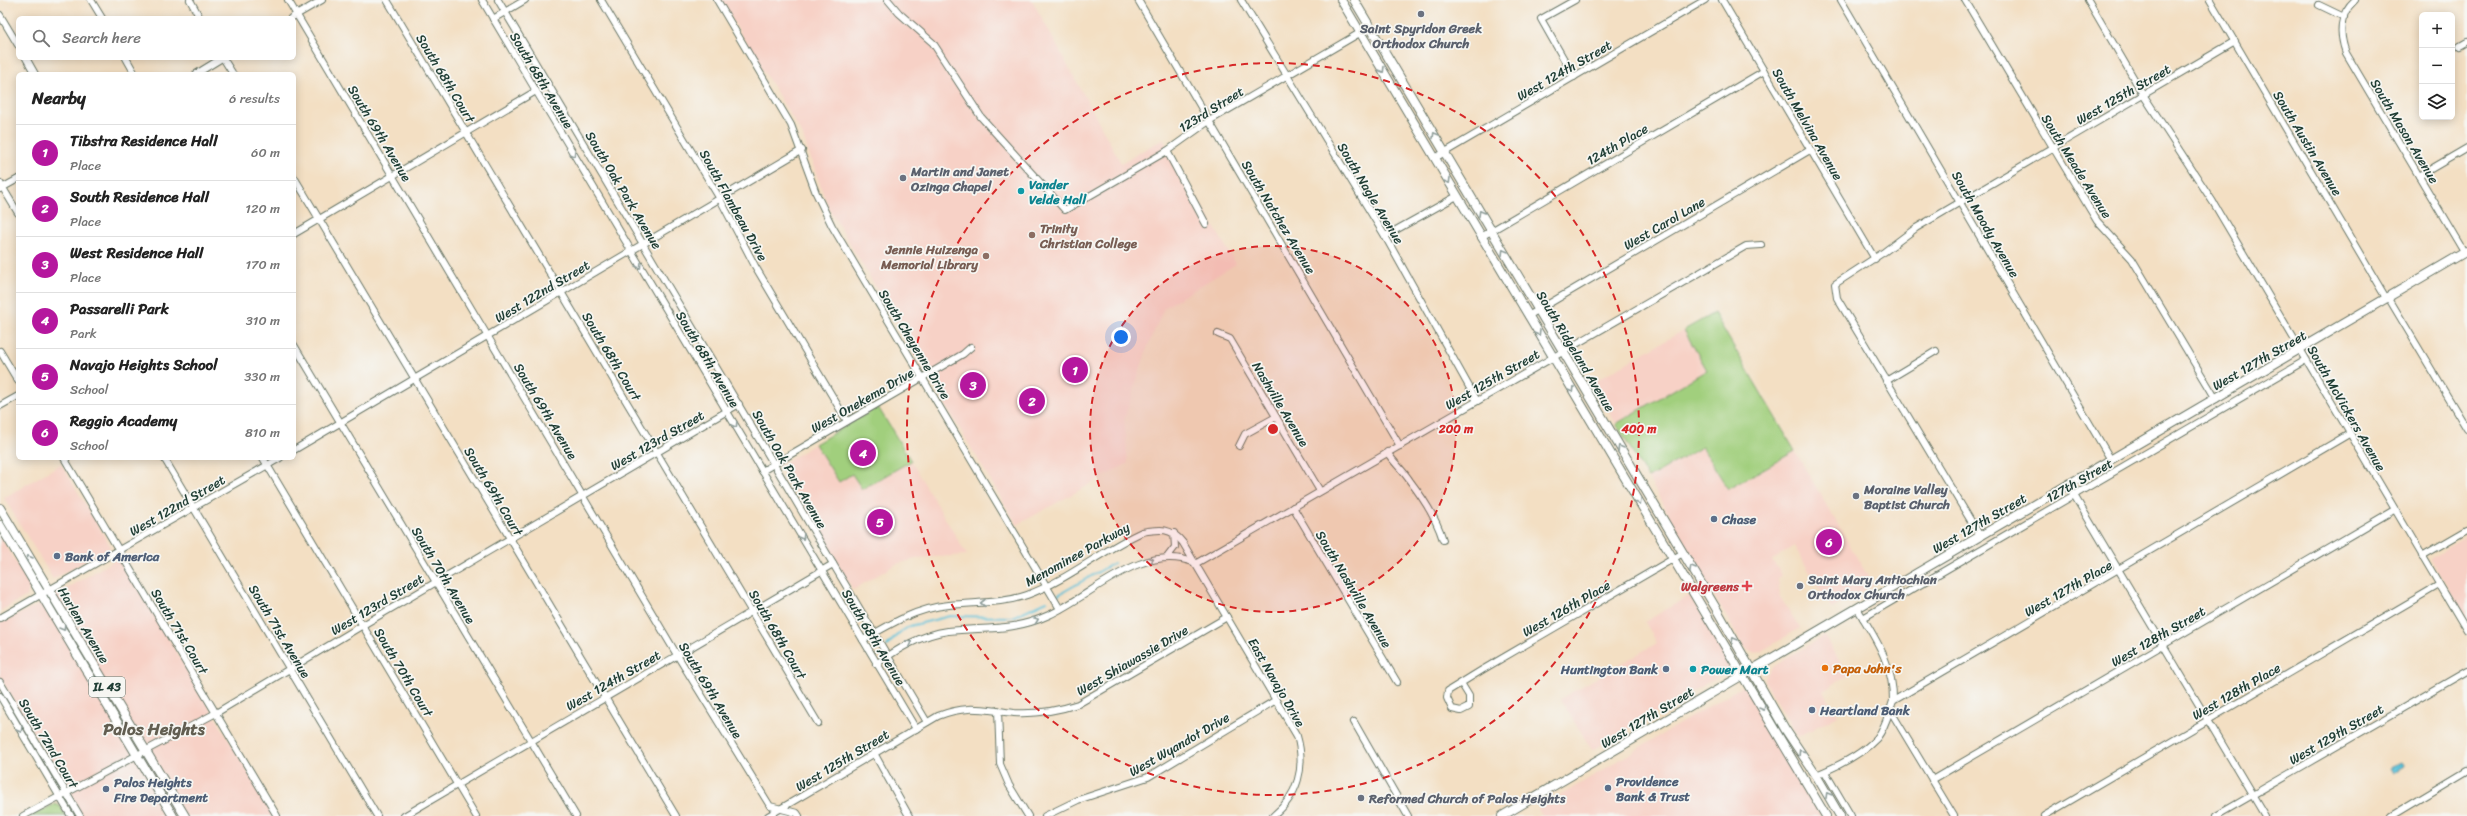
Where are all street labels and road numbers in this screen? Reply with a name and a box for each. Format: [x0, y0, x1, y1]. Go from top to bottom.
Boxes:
street label: South 68th Avenue [503, 27, 580, 133]
street label: South 68th Court [410, 29, 482, 128]
street label: West 124th Street [1512, 34, 1616, 107]
street label: West 125th Street [2071, 58, 2175, 131]
street label: South Melvina Avenue [1766, 64, 1849, 185]
street label: South Mason Avenue [2364, 74, 2445, 189]
street label: South 69th Avenue [341, 80, 418, 186]
street label: 123rd Street [1174, 80, 1249, 139]
street label: South Austin Avenue [2267, 86, 2348, 201]
street label: South Meade Avenue [2035, 109, 2118, 223]
street label: 124th Place [1582, 117, 1653, 171]
street label: South Oak Park Avenue [579, 127, 668, 254]
street label: South Nagle Avenue [1331, 138, 1410, 249]
street label: South Flambeau Drive [693, 145, 774, 266]
street label: South Natchez Avenue [1235, 156, 1322, 279]
street label: South Moody Avenue [1945, 166, 2026, 283]
street label: West Carol Lane [1619, 190, 1710, 256]
street label: West 122nd Street [490, 254, 595, 329]
street label: South Cheyenne Drive [872, 284, 957, 404]
street label: South Ridgeland Avenue [1530, 286, 1621, 417]
street label: South 68th Avenue [669, 306, 746, 412]
street label: South 68th Court [576, 307, 648, 406]
street label: West 127th Street [2208, 324, 2311, 397]
street label: South McVickers Avenue [2301, 341, 2392, 476]
street label: West 125th Street [1440, 343, 1544, 416]
street label: Nashville Avenue [1246, 357, 1315, 452]
street label: South 69th Avenue [507, 358, 584, 464]
street label: West Onekema Drive [806, 361, 918, 439]
street label: West 123rd Street [606, 404, 709, 477]
street label: South Oak Park Avenue [746, 405, 833, 534]
street label: South 69th Court [458, 442, 530, 541]
street label: 127th Street [2041, 452, 2117, 509]
street label: West 122nd Street [125, 468, 230, 542]
street label: West 127th Street [1928, 487, 2031, 560]
street label: Menominee Parkway [1020, 516, 1134, 593]
street label: South 70th Avenue [405, 522, 482, 628]
street label: South Nashville Avenue [1309, 526, 1398, 653]
street label: West 127th Place [2020, 554, 2117, 623]
street label: West 123rd Street [326, 567, 429, 642]
street label: West 126th Place [1518, 574, 1615, 643]
street label: South 71st Avenue [242, 580, 317, 683]
street label: Harlem Avenue [51, 582, 116, 668]
street label: South 71st Court [145, 584, 215, 680]
street label: South 68th Avenue [835, 584, 912, 690]
street label: South 68th Court [742, 585, 813, 684]
street label: West 128th Street [2106, 600, 2210, 673]
street label: West Shiawassie Drive [1072, 619, 1193, 702]
street label: South 70th Court [368, 623, 440, 722]
street label: East Navajo Drive [1242, 633, 1312, 731]
street label: South 69th Avenue [672, 637, 749, 743]
street label: West 124th Street [561, 644, 665, 717]
street label: West 128th Place [2187, 656, 2285, 726]
road number: IL 43 [89, 677, 125, 697]
street label: West 127th Street [1596, 680, 1699, 755]
street label: South 72nd Court [12, 694, 85, 794]
street label: West 129th Street [2284, 698, 2388, 771]
street label: West Wyandot Drive [1124, 706, 1234, 783]
street label: West 125th Street [791, 723, 894, 798]

